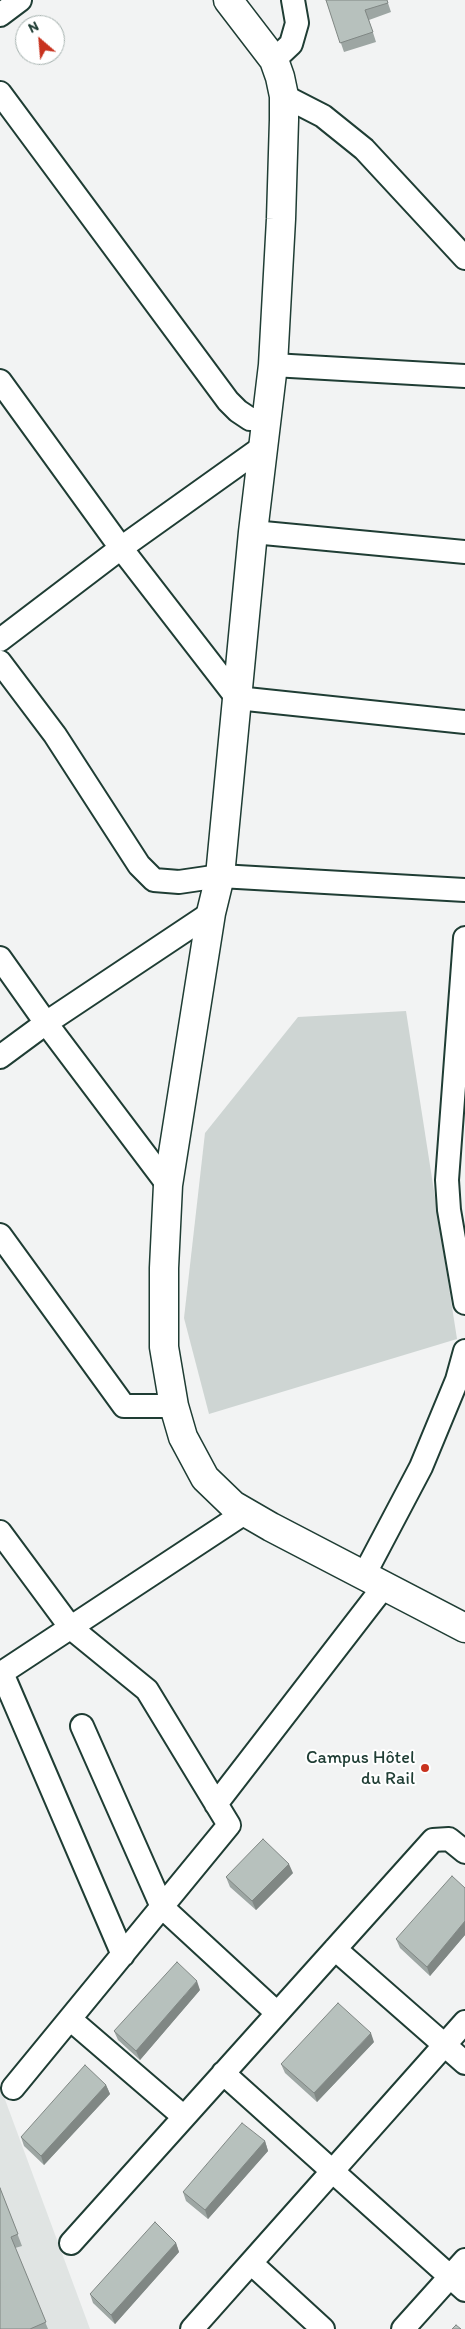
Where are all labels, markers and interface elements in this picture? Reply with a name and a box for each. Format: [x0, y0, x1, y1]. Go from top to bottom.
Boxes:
north arrow [15, 15, 65, 65]
text: N [25, 17, 41, 37]
place label: Campus Hôtel du Rail [306, 1747, 415, 1790]
marker: Campus Hôtel du Rail [419, 1762, 431, 1774]

